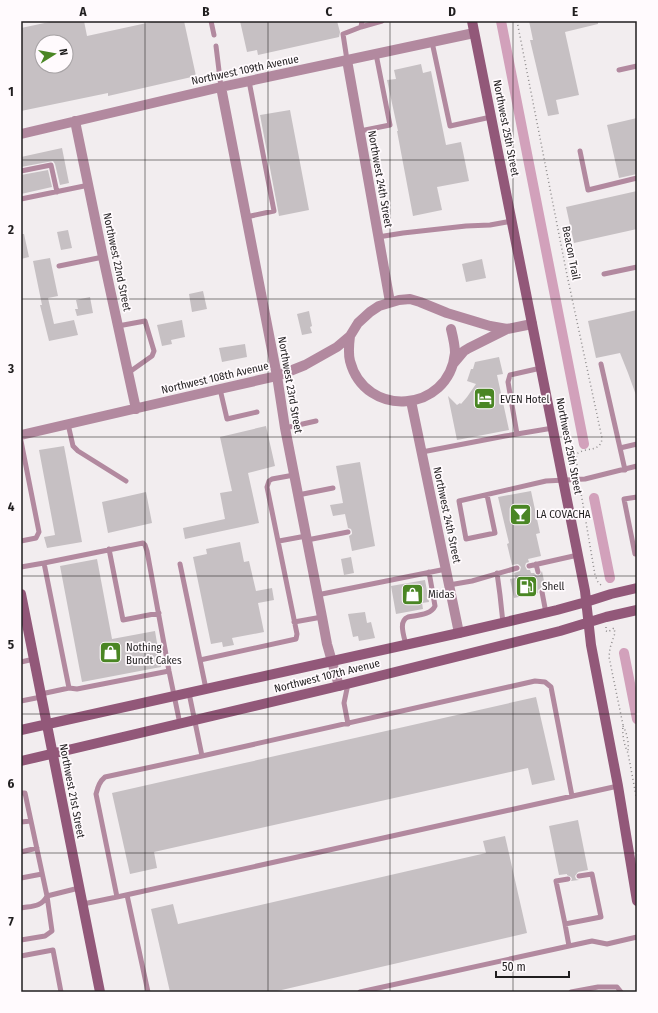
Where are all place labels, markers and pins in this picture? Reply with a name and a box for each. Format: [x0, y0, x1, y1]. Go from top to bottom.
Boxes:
hotel icon: EVEN Hotel [471, 386, 497, 412]
place label: EVEN Hotel [500, 393, 549, 406]
bar icon: LA COVACHA [507, 501, 533, 527]
place label: LA COVACHA [536, 508, 591, 521]
fuel station icon: Shell [514, 573, 540, 599]
place label: Shell [542, 580, 565, 593]
shop icon: Midas [399, 581, 425, 607]
place label: Midas [428, 588, 455, 601]
shop icon: Nothing Bundt Cakes [98, 640, 124, 666]
place label: Nothing Bundt Cakes [126, 641, 182, 667]

